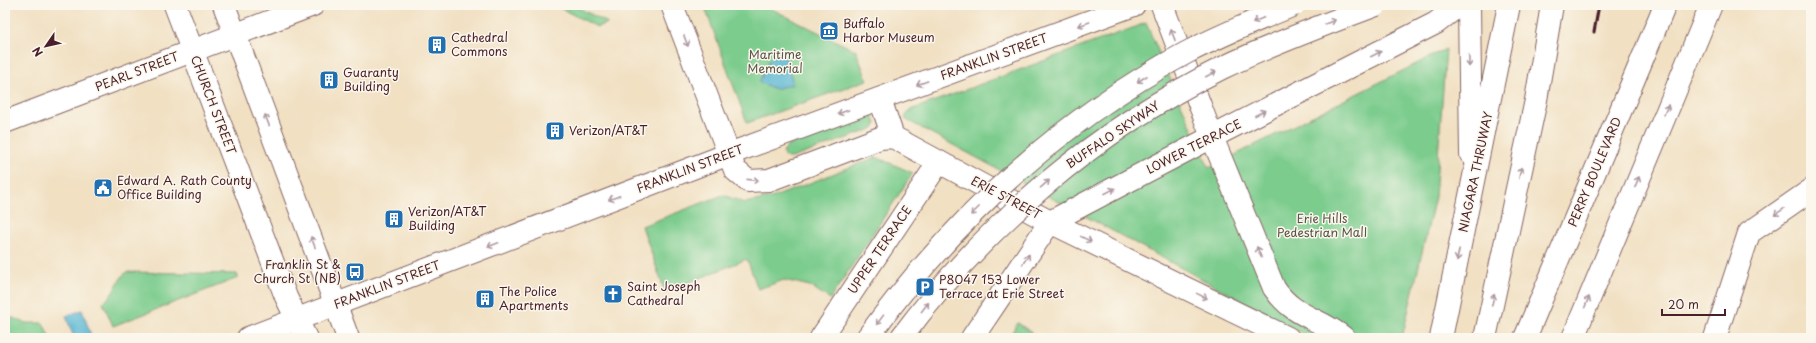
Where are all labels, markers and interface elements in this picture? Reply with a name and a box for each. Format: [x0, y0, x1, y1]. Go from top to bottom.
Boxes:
place label: Buffalo Harbor Museum [843, 14, 935, 46]
one-way arrow [1252, 16, 1264, 24]
one-way arrow [1324, 18, 1336, 26]
museum icon: Buffalo Harbor Museum [818, 20, 840, 42]
one-way arrow [1078, 20, 1090, 28]
north arrow [26, 26, 66, 66]
place label: Cathedral Commons [451, 28, 508, 60]
street label: FRANKLIN STREET [937, 28, 1051, 84]
one-way arrow [1169, 30, 1177, 42]
building icon: Cathedral Commons [426, 34, 448, 56]
one-way arrow [682, 35, 690, 47]
text: N [28, 43, 47, 60]
park label: Maritime Memorial [747, 45, 803, 77]
street label: PEARL STREET [92, 47, 182, 95]
one-way arrow [1369, 50, 1381, 57]
street label: CHURCH STREET [187, 52, 241, 158]
one-way arrow [1465, 54, 1473, 67]
place label: Guaranty Building [343, 63, 399, 95]
building icon: Guaranty Building [318, 69, 340, 91]
one-way arrow [1205, 70, 1217, 77]
one-way arrow [1137, 75, 1148, 83]
one-way arrow [917, 80, 929, 88]
street label: BUFFALO SKYWAY [1062, 96, 1163, 172]
one-way arrow [1663, 105, 1671, 117]
one-way arrow [837, 109, 850, 116]
one-way arrow [1253, 109, 1265, 116]
street label: NIAGARA THRUWAY [1453, 109, 1497, 234]
street label: LOWER TERRACE [1143, 114, 1244, 178]
street label: PERRY BOULEVARD [1563, 114, 1625, 229]
one-way arrow [262, 115, 270, 127]
building icon: Verizon/AT&T [544, 120, 566, 142]
place label: Verizon/AT&T [569, 121, 648, 139]
street label: FRANKLIN STREET [634, 139, 746, 197]
one-way arrow [1517, 167, 1525, 180]
place label: Edward A. Rath County Office Building [117, 171, 252, 203]
street label: ERIE STREET [968, 171, 1046, 224]
one-way arrow [746, 176, 759, 183]
one-way arrow [1634, 176, 1641, 188]
public building icon: Edward A. Rath County Office Building [92, 177, 114, 199]
one-way arrow [1040, 180, 1050, 189]
one-way arrow [1104, 187, 1116, 194]
one-way arrow [609, 195, 621, 203]
place label: Verizon/AT&T Building [408, 202, 487, 234]
street label: UPPER TERRACE [843, 202, 916, 297]
one-way arrow [970, 206, 979, 216]
building icon: Verizon/AT&T Building [383, 208, 405, 230]
one-way arrow [1774, 208, 1785, 216]
park label: Erie Hills Pedestrian Mall [1277, 209, 1367, 241]
one-way arrow [308, 236, 316, 248]
one-way arrow [1079, 236, 1091, 243]
one-way arrow [487, 242, 499, 250]
one-way arrow [1255, 246, 1262, 258]
one-way arrow [1454, 248, 1462, 261]
one-way arrow [1022, 253, 1030, 265]
place label: Franklin St & Church St (NB) [253, 255, 341, 287]
street label: FRANKLIN STREET [331, 255, 443, 313]
bus stop icon: Franklin St & Church St (NB) [344, 261, 366, 283]
place label: P8047 153 Lower Terrace at Erie Street [939, 270, 1064, 302]
parking icon: P8047 153 Lower Terrace at Erie Street [914, 276, 936, 298]
place label: Saint Joseph Cathedral [627, 277, 701, 309]
place label: The Police Apartments [499, 282, 569, 314]
church icon: Saint Joseph Cathedral [602, 283, 624, 305]
building icon: The Police Apartments [474, 288, 496, 310]
scale bar [1662, 291, 1725, 317]
one-way arrow [1196, 293, 1208, 300]
one-way arrow [1490, 294, 1498, 307]
text: 20 m [1668, 295, 1699, 313]
one-way arrow [1584, 296, 1592, 308]
one-way arrow [920, 302, 929, 313]
one-way arrow [876, 314, 885, 325]

